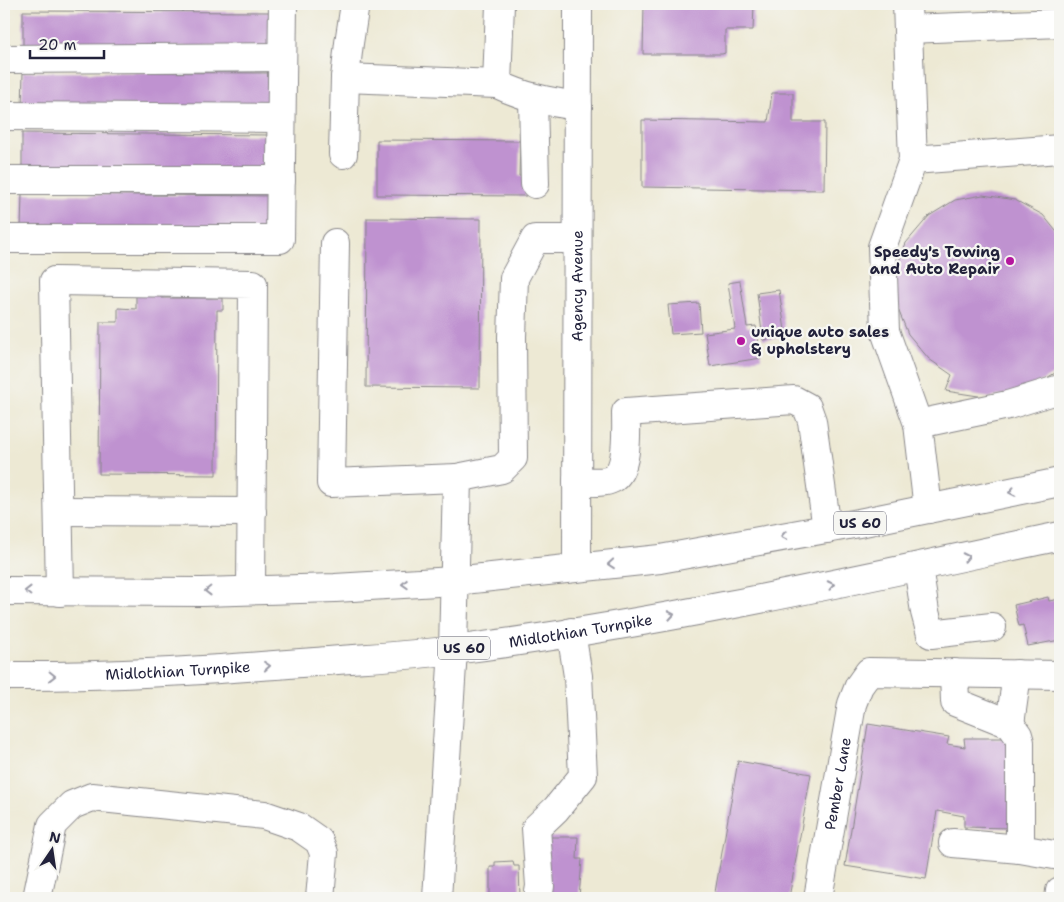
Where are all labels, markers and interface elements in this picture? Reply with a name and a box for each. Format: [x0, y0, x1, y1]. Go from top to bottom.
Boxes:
scale bar [30, 28, 104, 60]
text: 20 m [38, 35, 77, 55]
street label: Agency Avenue [567, 230, 588, 342]
place label: Speedy's Towing and Auto Repair [870, 242, 1000, 279]
marker: Speedy's Towing and Auto Repair [1004, 255, 1016, 267]
place label: unique auto sales & upholstery [751, 322, 889, 359]
marker: unique auto sales & upholstery [735, 335, 747, 347]
one-way arrow [1008, 486, 1017, 497]
road number: US 60 [834, 512, 886, 534]
one-way arrow [780, 531, 789, 541]
one-way arrow [962, 552, 971, 562]
one-way arrow [607, 558, 615, 569]
one-way arrow [401, 578, 409, 589]
one-way arrow [826, 580, 835, 591]
one-way arrow [23, 586, 31, 596]
one-way arrow [203, 586, 211, 597]
street label: Midlothian Turnpike [507, 609, 654, 652]
one-way arrow [667, 611, 676, 621]
road number: US 60 [438, 636, 490, 660]
street label: Midlothian Turnpike [105, 657, 251, 685]
one-way arrow [263, 661, 271, 672]
one-way arrow [49, 671, 57, 681]
street label: Pember Lane [820, 736, 856, 832]
north arrow [28, 824, 78, 874]
text: N [47, 827, 62, 847]

